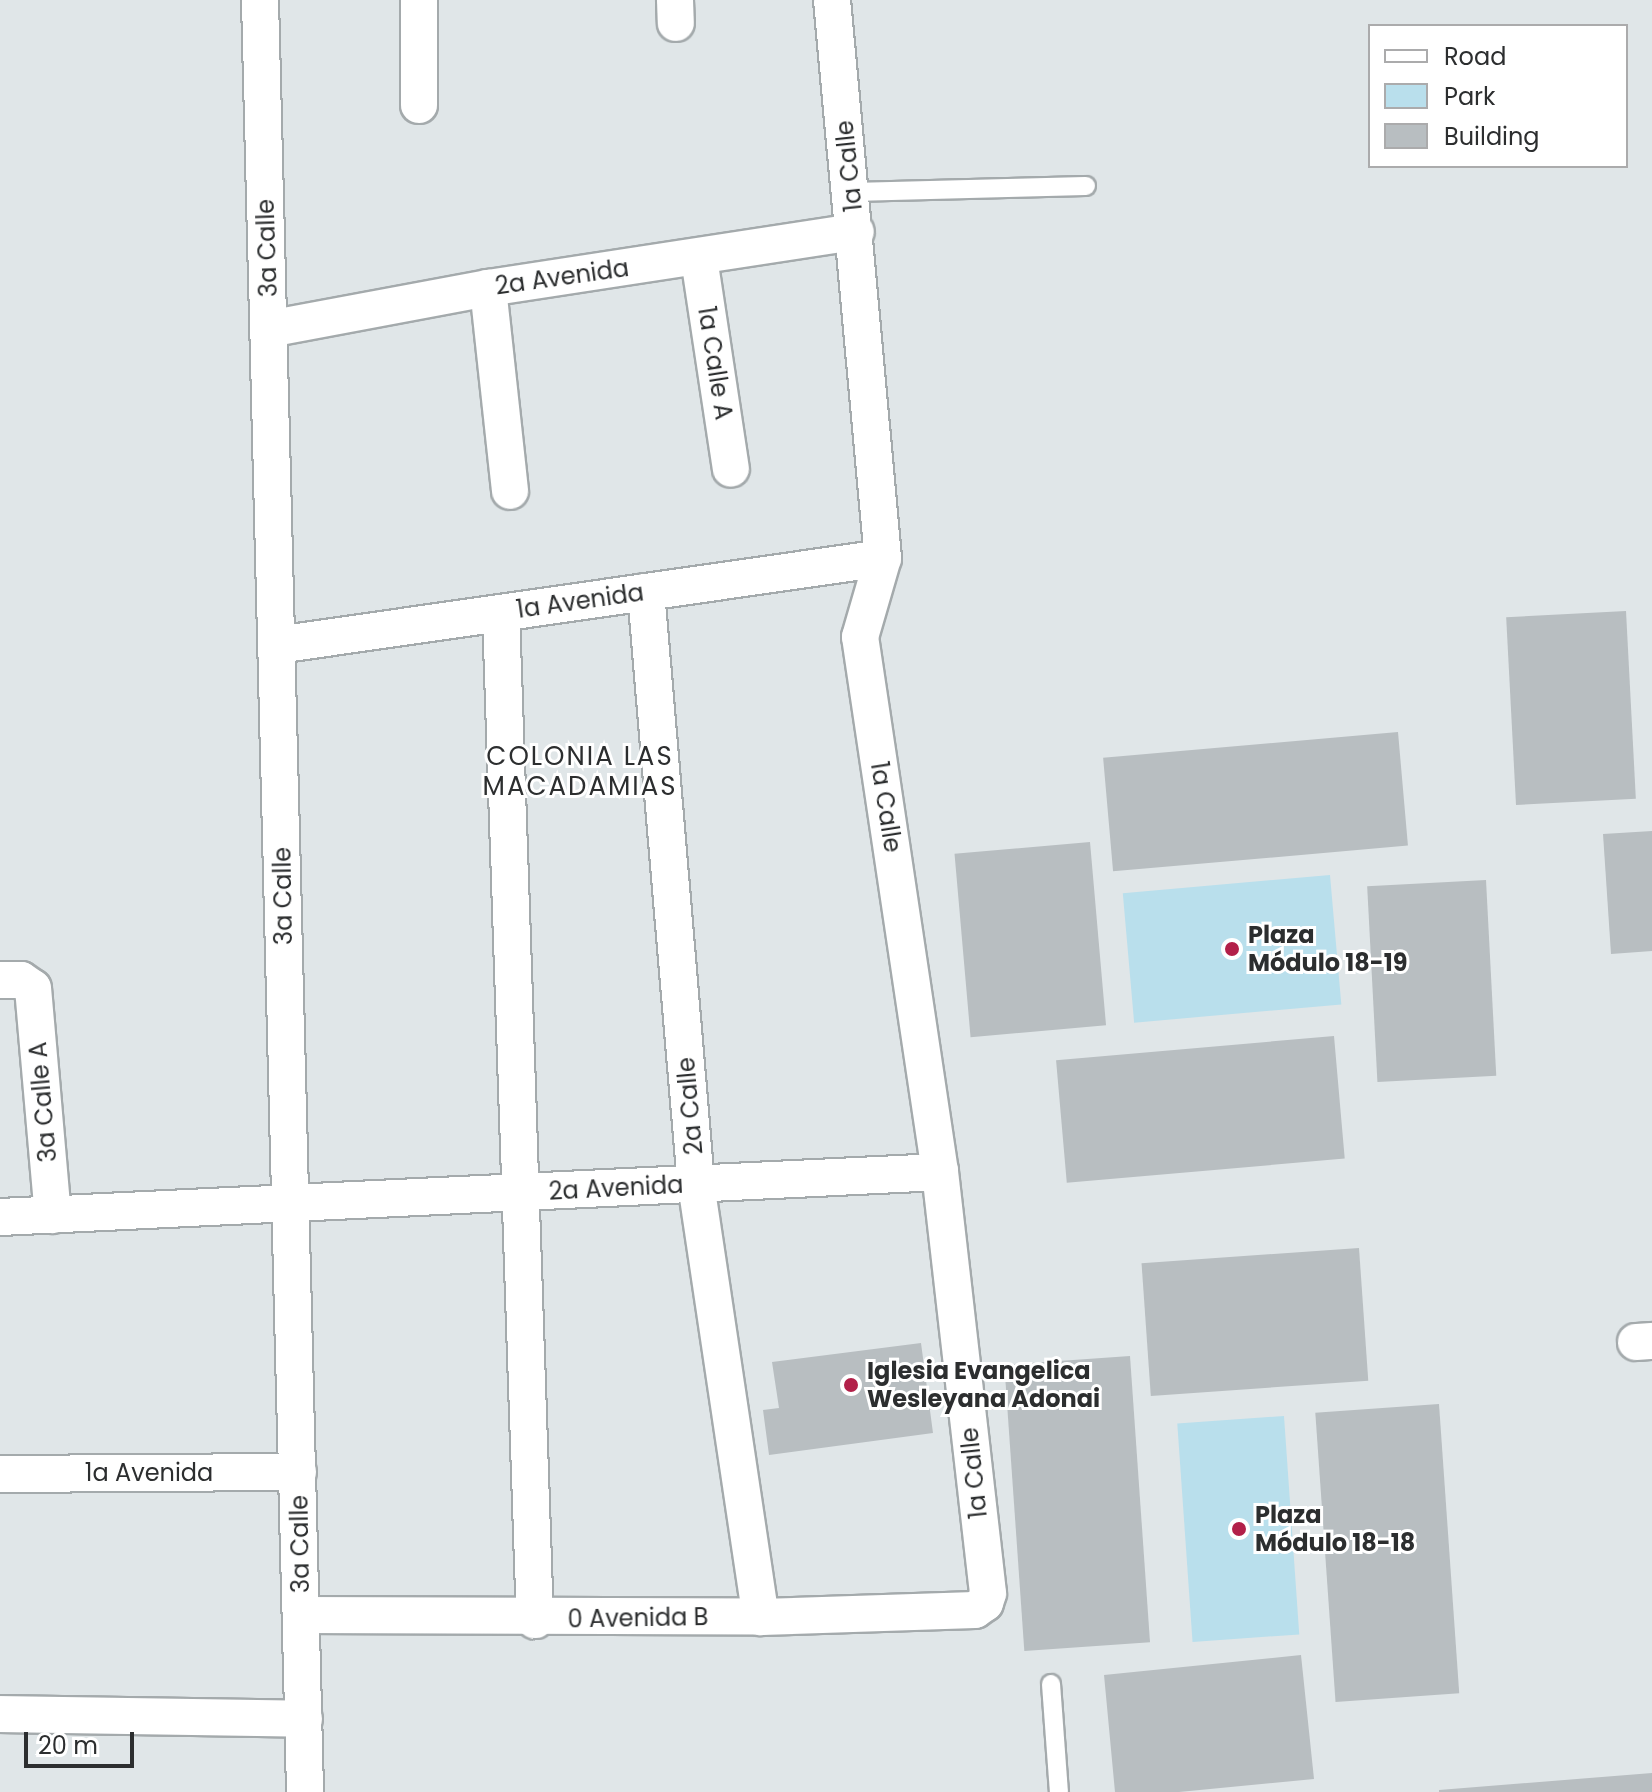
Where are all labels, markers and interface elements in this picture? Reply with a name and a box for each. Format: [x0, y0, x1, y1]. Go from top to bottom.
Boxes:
legend [1368, 24, 1628, 168]
text: Road [1444, 40, 1506, 73]
text: Park [1444, 80, 1495, 113]
street label: 1a Calle [830, 119, 868, 213]
text: Building [1444, 120, 1540, 153]
street label: 3a Calle [251, 198, 283, 298]
street label: 2a Avenida [493, 253, 631, 301]
street label: 1a Calle A [692, 304, 738, 422]
street label: 1a Avenida [514, 578, 646, 624]
district label: COLONIA LAS MACADAMIAS [483, 741, 677, 802]
street label: 1a Calle [865, 759, 907, 855]
street label: 3a Calle [268, 847, 298, 945]
place label: Plaza Módulo 18-19 [1248, 921, 1408, 977]
marker: Plaza Módulo 18-19 [1223, 940, 1241, 958]
street label: 3a Calle A [23, 1041, 63, 1163]
street label: 2a Calle [671, 1056, 709, 1156]
street label: 2a Avenida [548, 1170, 684, 1206]
place label: Iglesia Evangelica Wesleyana Adonai [867, 1357, 1100, 1413]
marker: Iglesia Evangelica Wesleyana Adonai [842, 1376, 860, 1394]
street label: 1a Calle [955, 1426, 993, 1520]
street label: 1a Avenida [85, 1459, 213, 1487]
street label: 3a Calle [285, 1495, 315, 1593]
place label: Plaza Módulo 18-18 [1255, 1501, 1415, 1557]
marker: Plaza Módulo 18-18 [1230, 1520, 1248, 1538]
street label: 0 Avenida B [567, 1602, 709, 1634]
scale bar [28, 1716, 138, 1766]
text: 20 m [38, 1729, 98, 1762]

